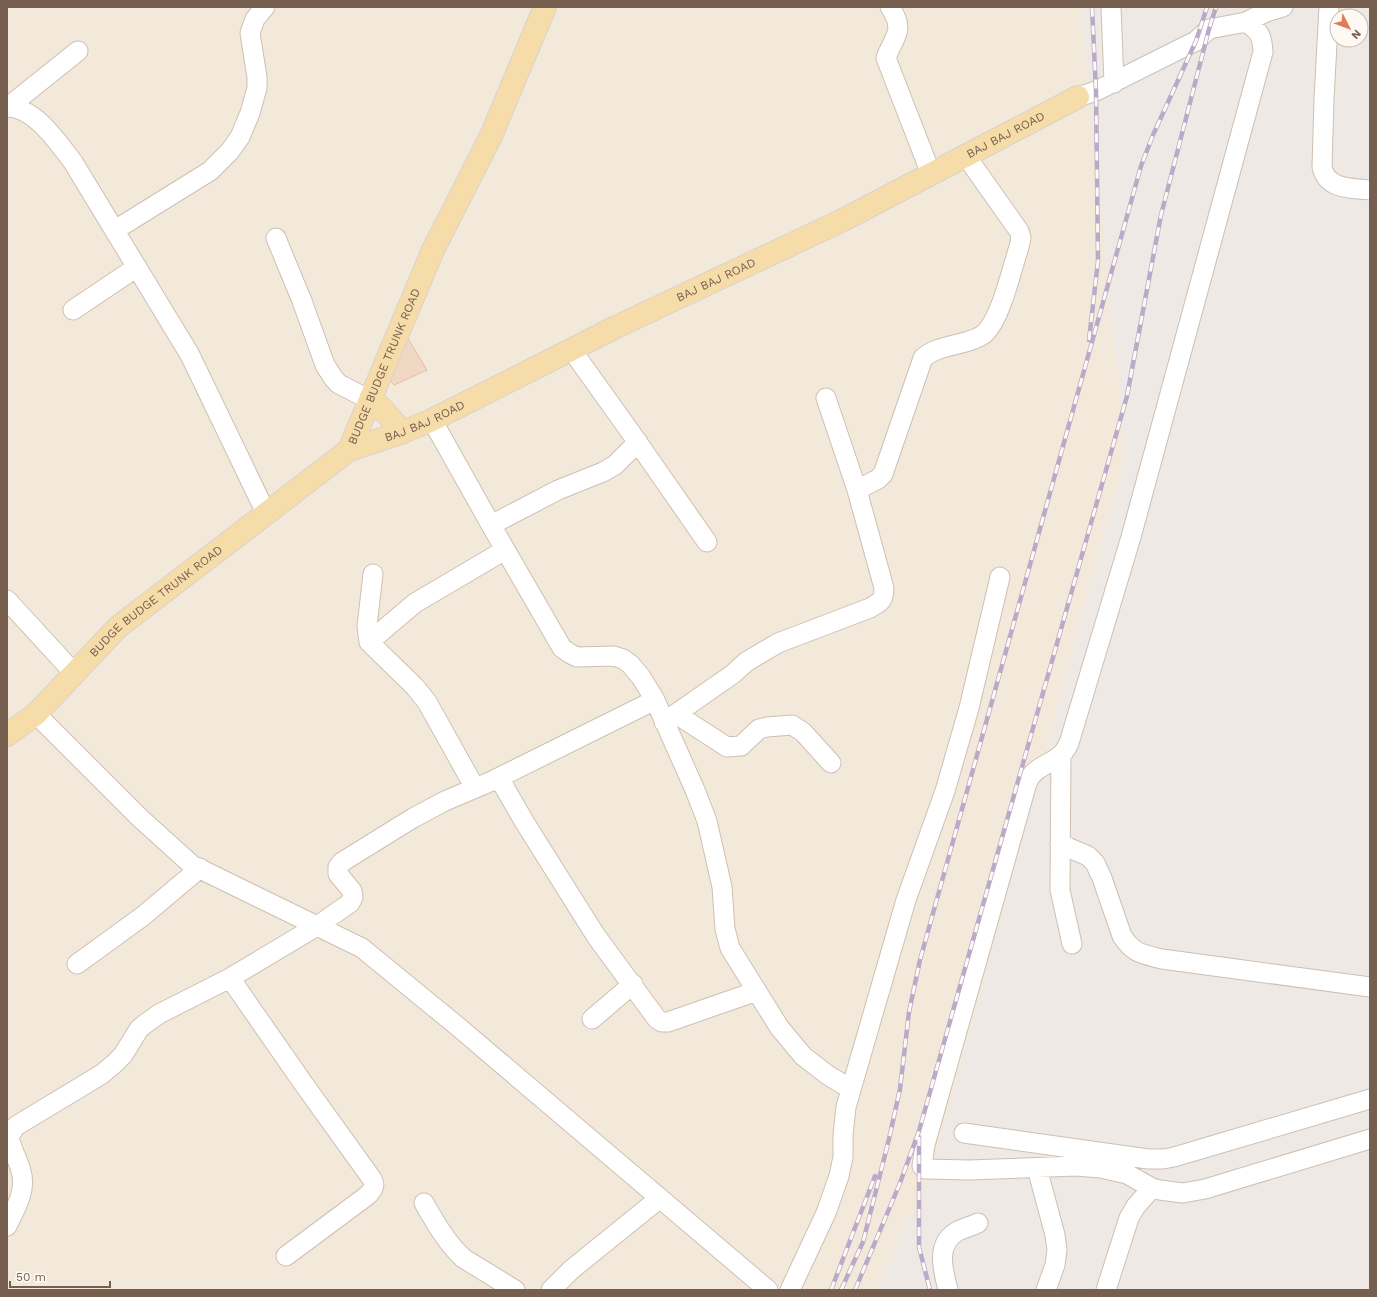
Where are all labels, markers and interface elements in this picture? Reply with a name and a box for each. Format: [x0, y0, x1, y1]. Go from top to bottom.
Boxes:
north arrow [1329, 8, 1369, 48]
text: N [1349, 27, 1364, 42]
street label: BAJ BAJ ROAD [964, 109, 1047, 161]
street label: BAJ BAJ ROAD [674, 255, 758, 305]
street label: BUDGE BUDGE TRUNK ROAD [345, 286, 423, 447]
street label: BAJ BAJ ROAD [383, 398, 467, 445]
street label: BUDGE BUDGE TRUNK ROAD [87, 543, 225, 660]
scale bar [10, 1263, 110, 1289]
text: 50 m [16, 1270, 46, 1284]

